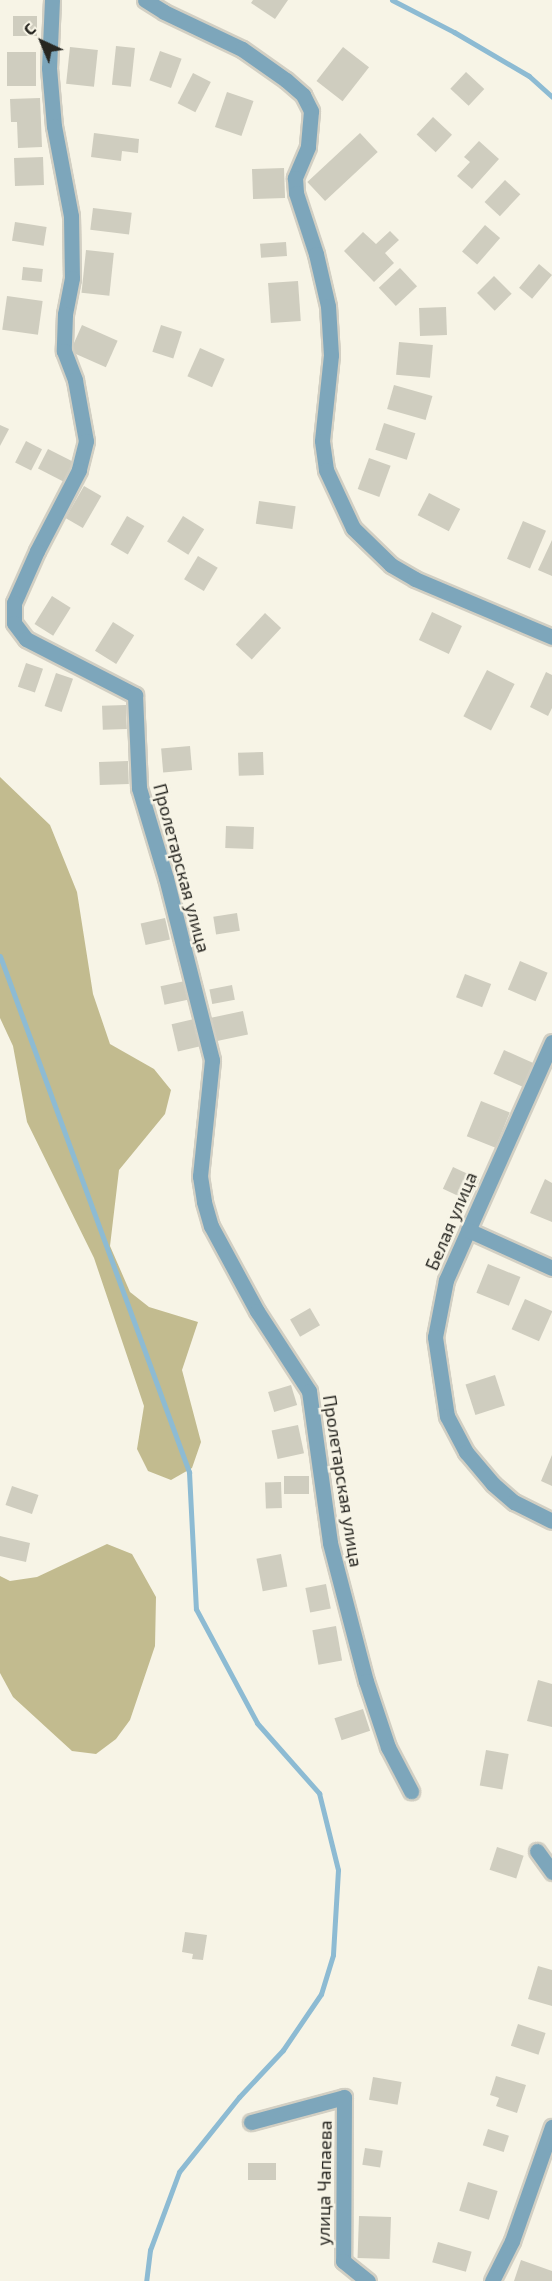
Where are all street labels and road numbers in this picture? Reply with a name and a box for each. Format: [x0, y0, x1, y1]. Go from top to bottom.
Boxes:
street label: Пролетарская улица [149, 781, 215, 955]
street label: Белая улица [421, 1169, 481, 1273]
street label: Пролетарская улица [319, 1393, 367, 1569]
street label: улица Чапаева [312, 2120, 336, 2246]

